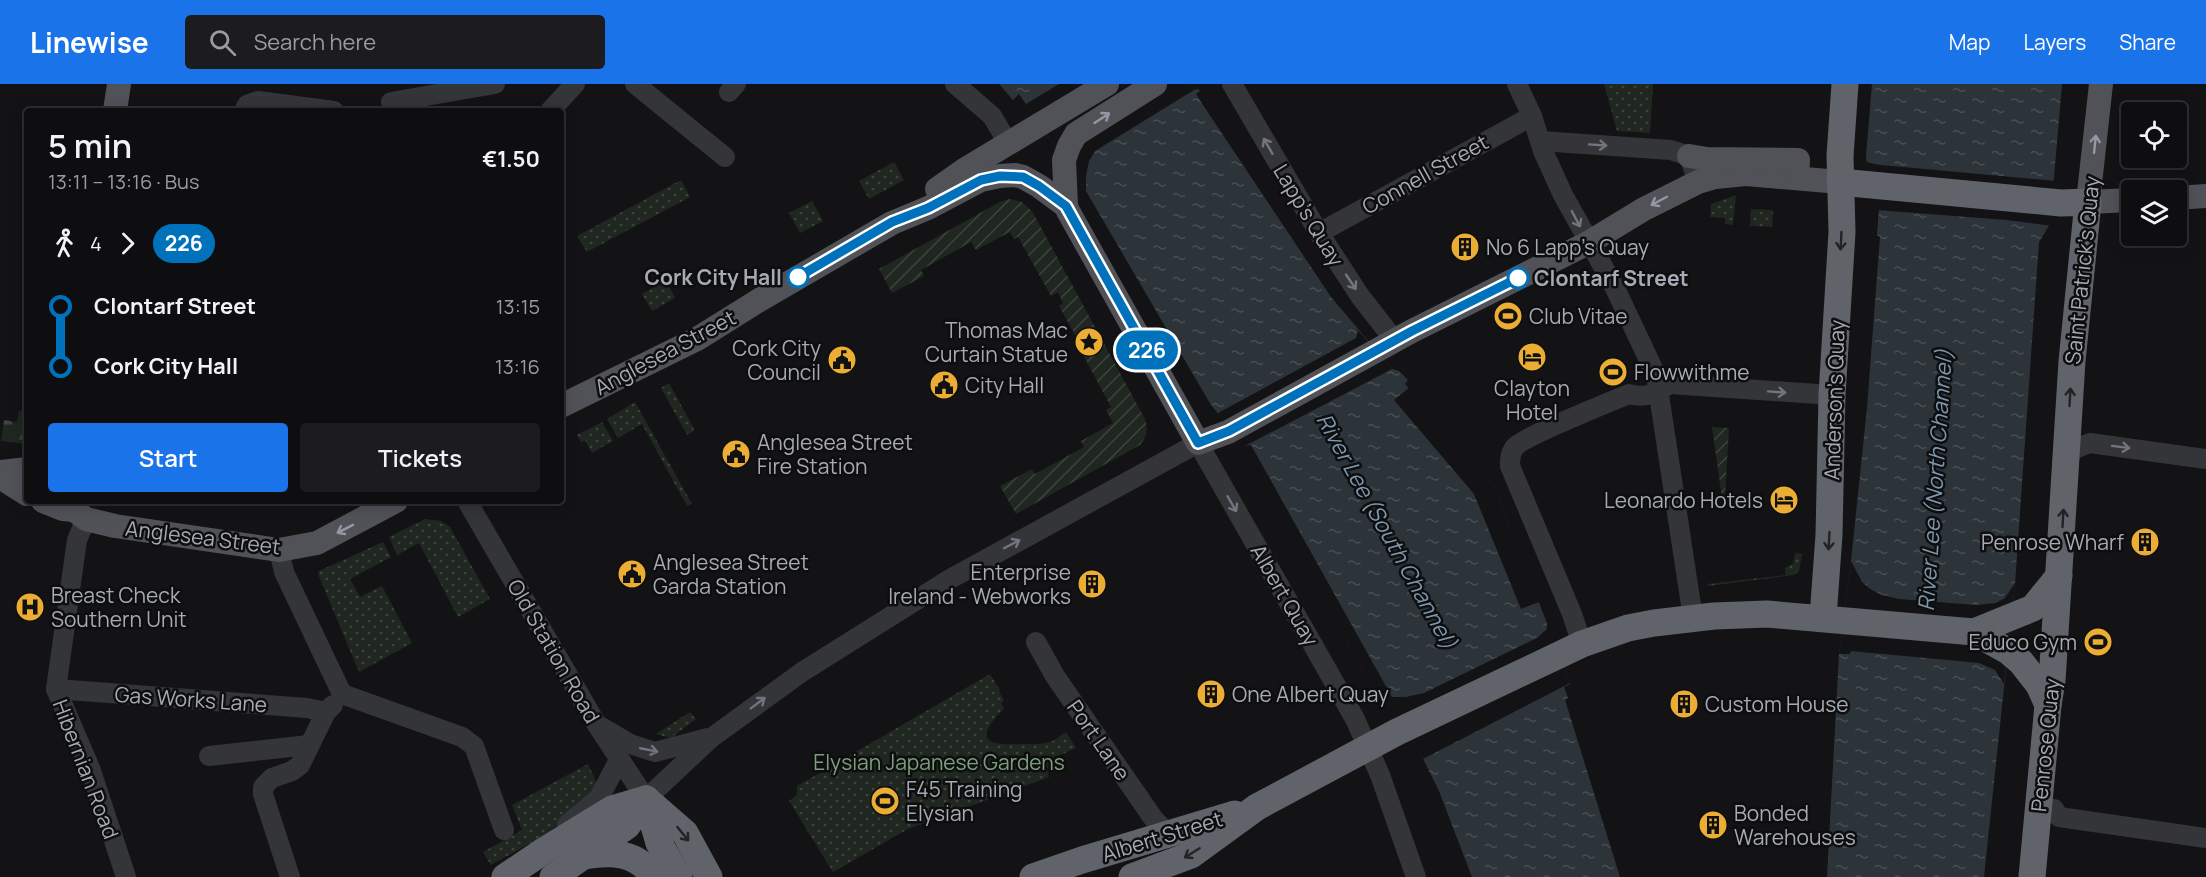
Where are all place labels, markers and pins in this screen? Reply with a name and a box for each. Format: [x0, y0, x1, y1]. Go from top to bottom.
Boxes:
building icon: No 6 Lapp's Quay [1449, 231, 1481, 263]
place label: No 6 Lapp's Quay [1486, 233, 1649, 261]
place label: Cork City Hall [644, 263, 782, 291]
place label: Clontarf Street [1534, 264, 1689, 292]
marker: Cork City Hall [787, 266, 809, 288]
marker: Clontarf Street [1507, 267, 1529, 289]
sports icon: Club Vitae [1492, 300, 1524, 332]
place label: Club Vitae [1529, 302, 1628, 330]
place label: Thomas Mac Curtain Statue [925, 316, 1068, 368]
place icon: Thomas Mac Curtain Statue [1073, 326, 1105, 358]
place label: Cork City Council [732, 334, 821, 386]
hotel icon: Clayton Hotel [1516, 341, 1548, 373]
public building icon: Cork City Council [826, 344, 858, 376]
sports icon: Flowwithme [1597, 356, 1629, 388]
place label: Flowwithme [1634, 358, 1750, 386]
public building icon: City Hall [928, 369, 960, 401]
place label: City Hall [965, 371, 1044, 399]
place label: Clayton Hotel [1494, 374, 1570, 426]
place label: Anglesea Street Fire Station [757, 428, 913, 480]
public building icon: Anglesea Street Fire Station [720, 438, 752, 470]
hotel icon: Leonardo Hotels [1768, 484, 1800, 516]
place label: Leonardo Hotels [1604, 486, 1763, 514]
building icon: Penrose Wharf [2129, 526, 2161, 558]
place label: Penrose Wharf [1981, 528, 2125, 556]
place label: Anglesea Street Garda Station [653, 548, 809, 600]
public building icon: Anglesea Street Garda Station [616, 558, 648, 590]
place label: Enterprise Ireland - Webworks [888, 558, 1071, 610]
building icon: Enterprise Ireland - Webworks [1076, 568, 1108, 600]
place label: Breast Check Southern Unit [51, 581, 187, 633]
hospital icon: Breast Check Southern Unit [14, 591, 46, 623]
sports icon: Educo Gym [2082, 626, 2114, 658]
place label: Educo Gym [1968, 628, 2077, 656]
building icon: One Albert Quay [1195, 678, 1227, 710]
place label: One Albert Quay [1232, 680, 1389, 708]
building icon: Custom House [1668, 688, 1700, 720]
place label: Custom House [1705, 690, 1849, 718]
place label: F45 Training Elysian [906, 775, 1023, 827]
sports icon: F45 Training Elysian [869, 785, 901, 817]
place label: Bonded Warehouses [1734, 799, 1856, 851]
building icon: Bonded Warehouses [1697, 809, 1729, 841]

